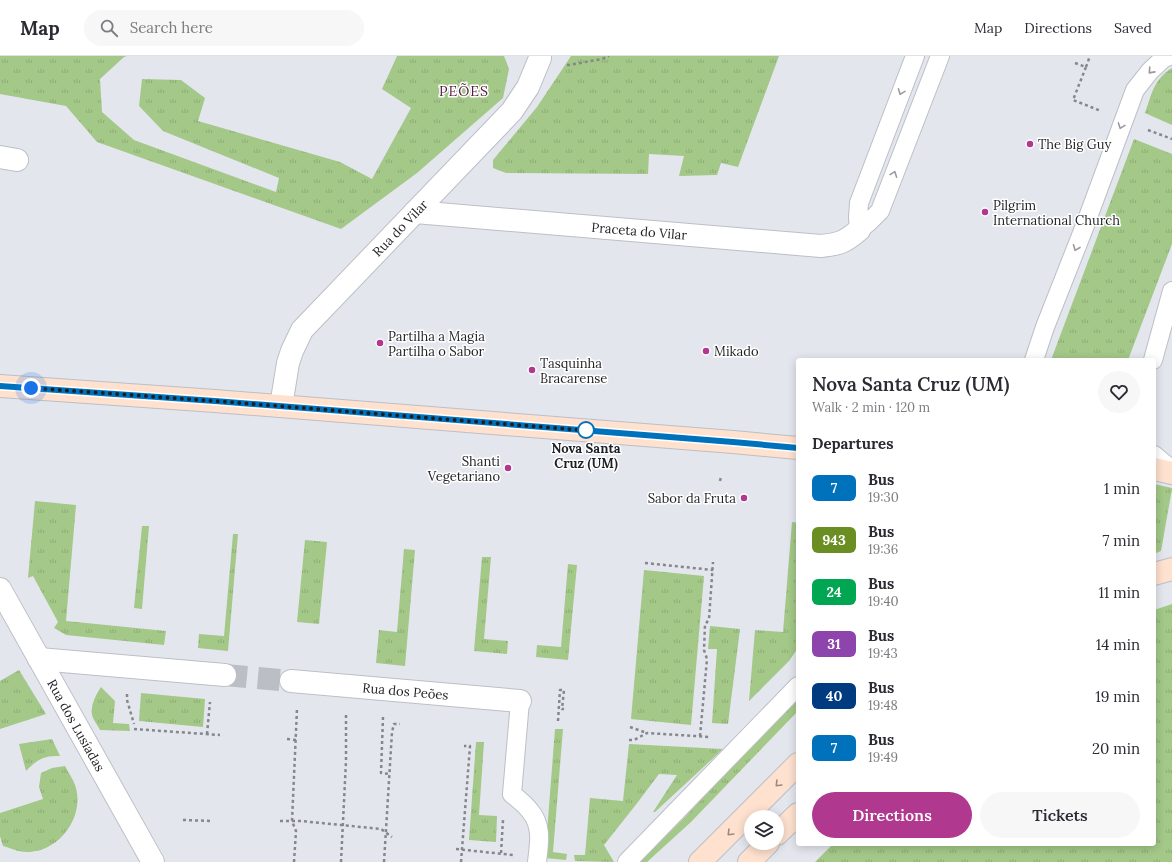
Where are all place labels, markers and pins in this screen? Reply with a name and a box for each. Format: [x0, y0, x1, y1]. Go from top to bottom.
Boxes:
place label: The Big Guy [1038, 136, 1111, 153]
marker: The Big Guy [1025, 139, 1035, 149]
place label: Pilgrim International Church [993, 197, 1120, 229]
marker: Pilgrim International Church [980, 207, 990, 217]
place label: Partilha a Magia Partilha o Sabor [388, 328, 485, 360]
marker: Partilha a Magia Partilha o Sabor [375, 338, 385, 348]
place label: Mikado [714, 343, 759, 360]
marker: Mikado [701, 346, 711, 356]
place label: Tasquinha Bracarense [540, 355, 607, 387]
marker: Tasquinha Bracarense [527, 365, 537, 375]
marker: Nova Santa Cruz (UM) [577, 421, 595, 439]
place label: Nova Santa Cruz (UM) [551, 440, 621, 472]
place label: Shanti Vegetariano [427, 453, 500, 485]
marker: Shanti Vegetariano [503, 463, 513, 473]
place label: Sabor da Fruta [648, 490, 736, 507]
marker: Sabor da Fruta [739, 493, 749, 503]

